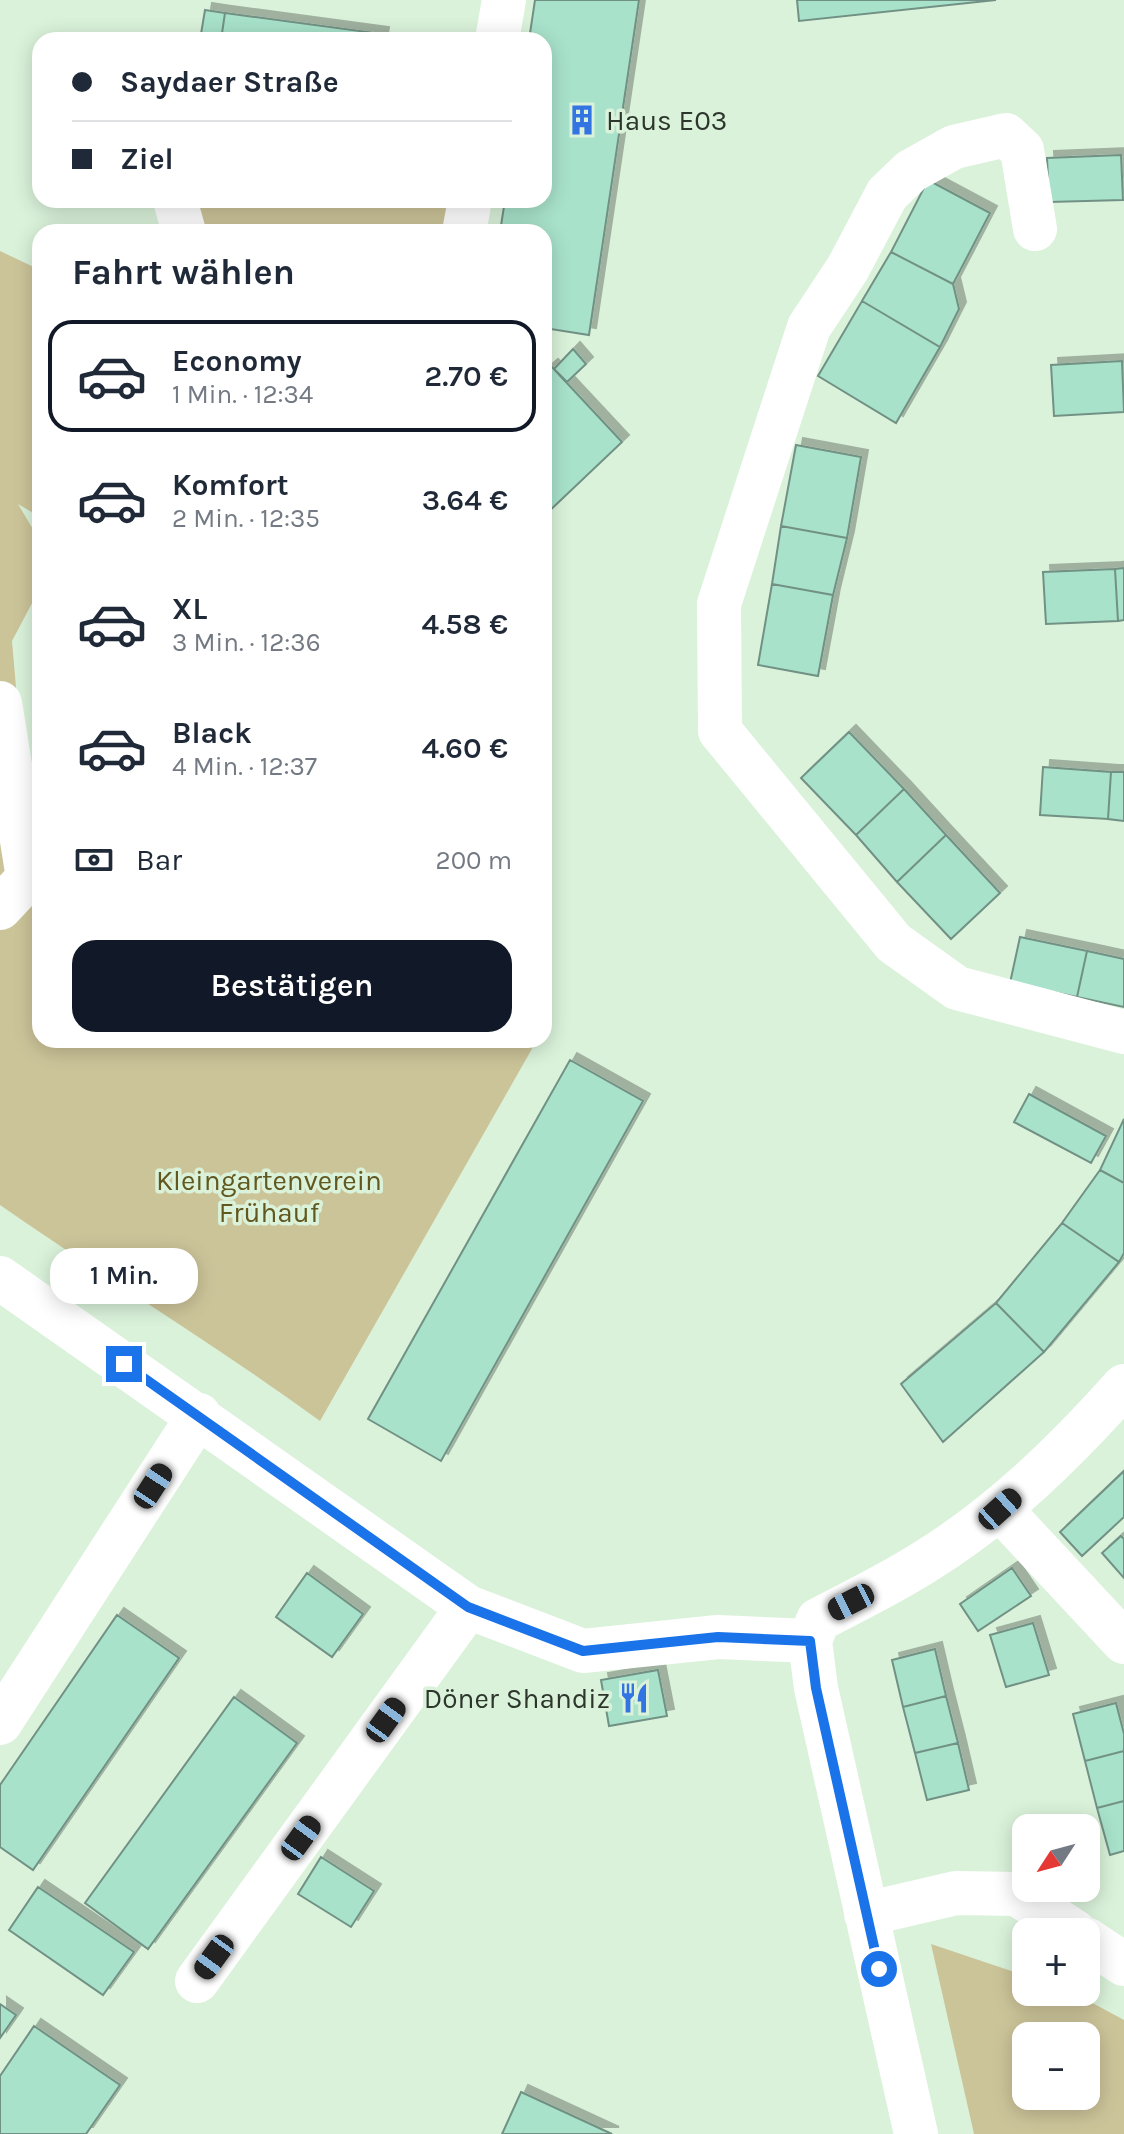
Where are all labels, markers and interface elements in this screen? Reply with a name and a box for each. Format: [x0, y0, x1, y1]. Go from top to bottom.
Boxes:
text: Saydaer Straße [120, 64, 339, 100]
building icon: Haus E03 [565, 103, 599, 137]
place label: Haus E03 [606, 104, 727, 137]
text: Ziel [120, 141, 174, 177]
text: Fahrt wählen [72, 251, 295, 293]
icon: car [76, 340, 148, 412]
text: Economy [172, 343, 302, 379]
text: 2.70 € [424, 358, 508, 394]
text: 1 Min. · 12:34 [172, 379, 313, 410]
icon: car [76, 464, 148, 536]
text: Komfort [172, 467, 289, 503]
text: 3.64 € [422, 482, 508, 518]
text: 2 Min. · 12:35 [172, 503, 320, 534]
icon: car [76, 588, 148, 660]
text: XL [172, 591, 207, 627]
text: 4.58 € [422, 606, 508, 642]
text: 3 Min. · 12:36 [172, 627, 321, 658]
icon: car [76, 712, 148, 784]
text: Black [172, 715, 252, 751]
text: 4.60 € [421, 730, 508, 766]
text: 4 Min. · 12:37 [172, 751, 317, 782]
icon: cash [72, 838, 116, 882]
text: Bar [136, 842, 182, 878]
text: 200 m [436, 845, 512, 876]
button: Bestätigen [72, 940, 512, 1032]
park label: Kleingartenverein Frühauf [156, 1164, 382, 1229]
callout: 1 Min. [50, 1248, 198, 1304]
text: 1 Min. [90, 1260, 158, 1291]
route end [106, 1346, 142, 1382]
car [130, 1459, 176, 1513]
car [974, 1484, 1026, 1534]
car [824, 1580, 878, 1624]
restaurant icon: Döner Shandiz [617, 1681, 651, 1715]
place label: Döner Shandiz [424, 1682, 610, 1715]
car [362, 1694, 410, 1746]
car [277, 1812, 325, 1864]
north arrow [1012, 1814, 1100, 1902]
map controls [1012, 1814, 1100, 2110]
button: + [1012, 1918, 1100, 2006]
car [190, 1931, 238, 1983]
route start [861, 1951, 897, 1987]
button: − [1012, 2022, 1100, 2110]

